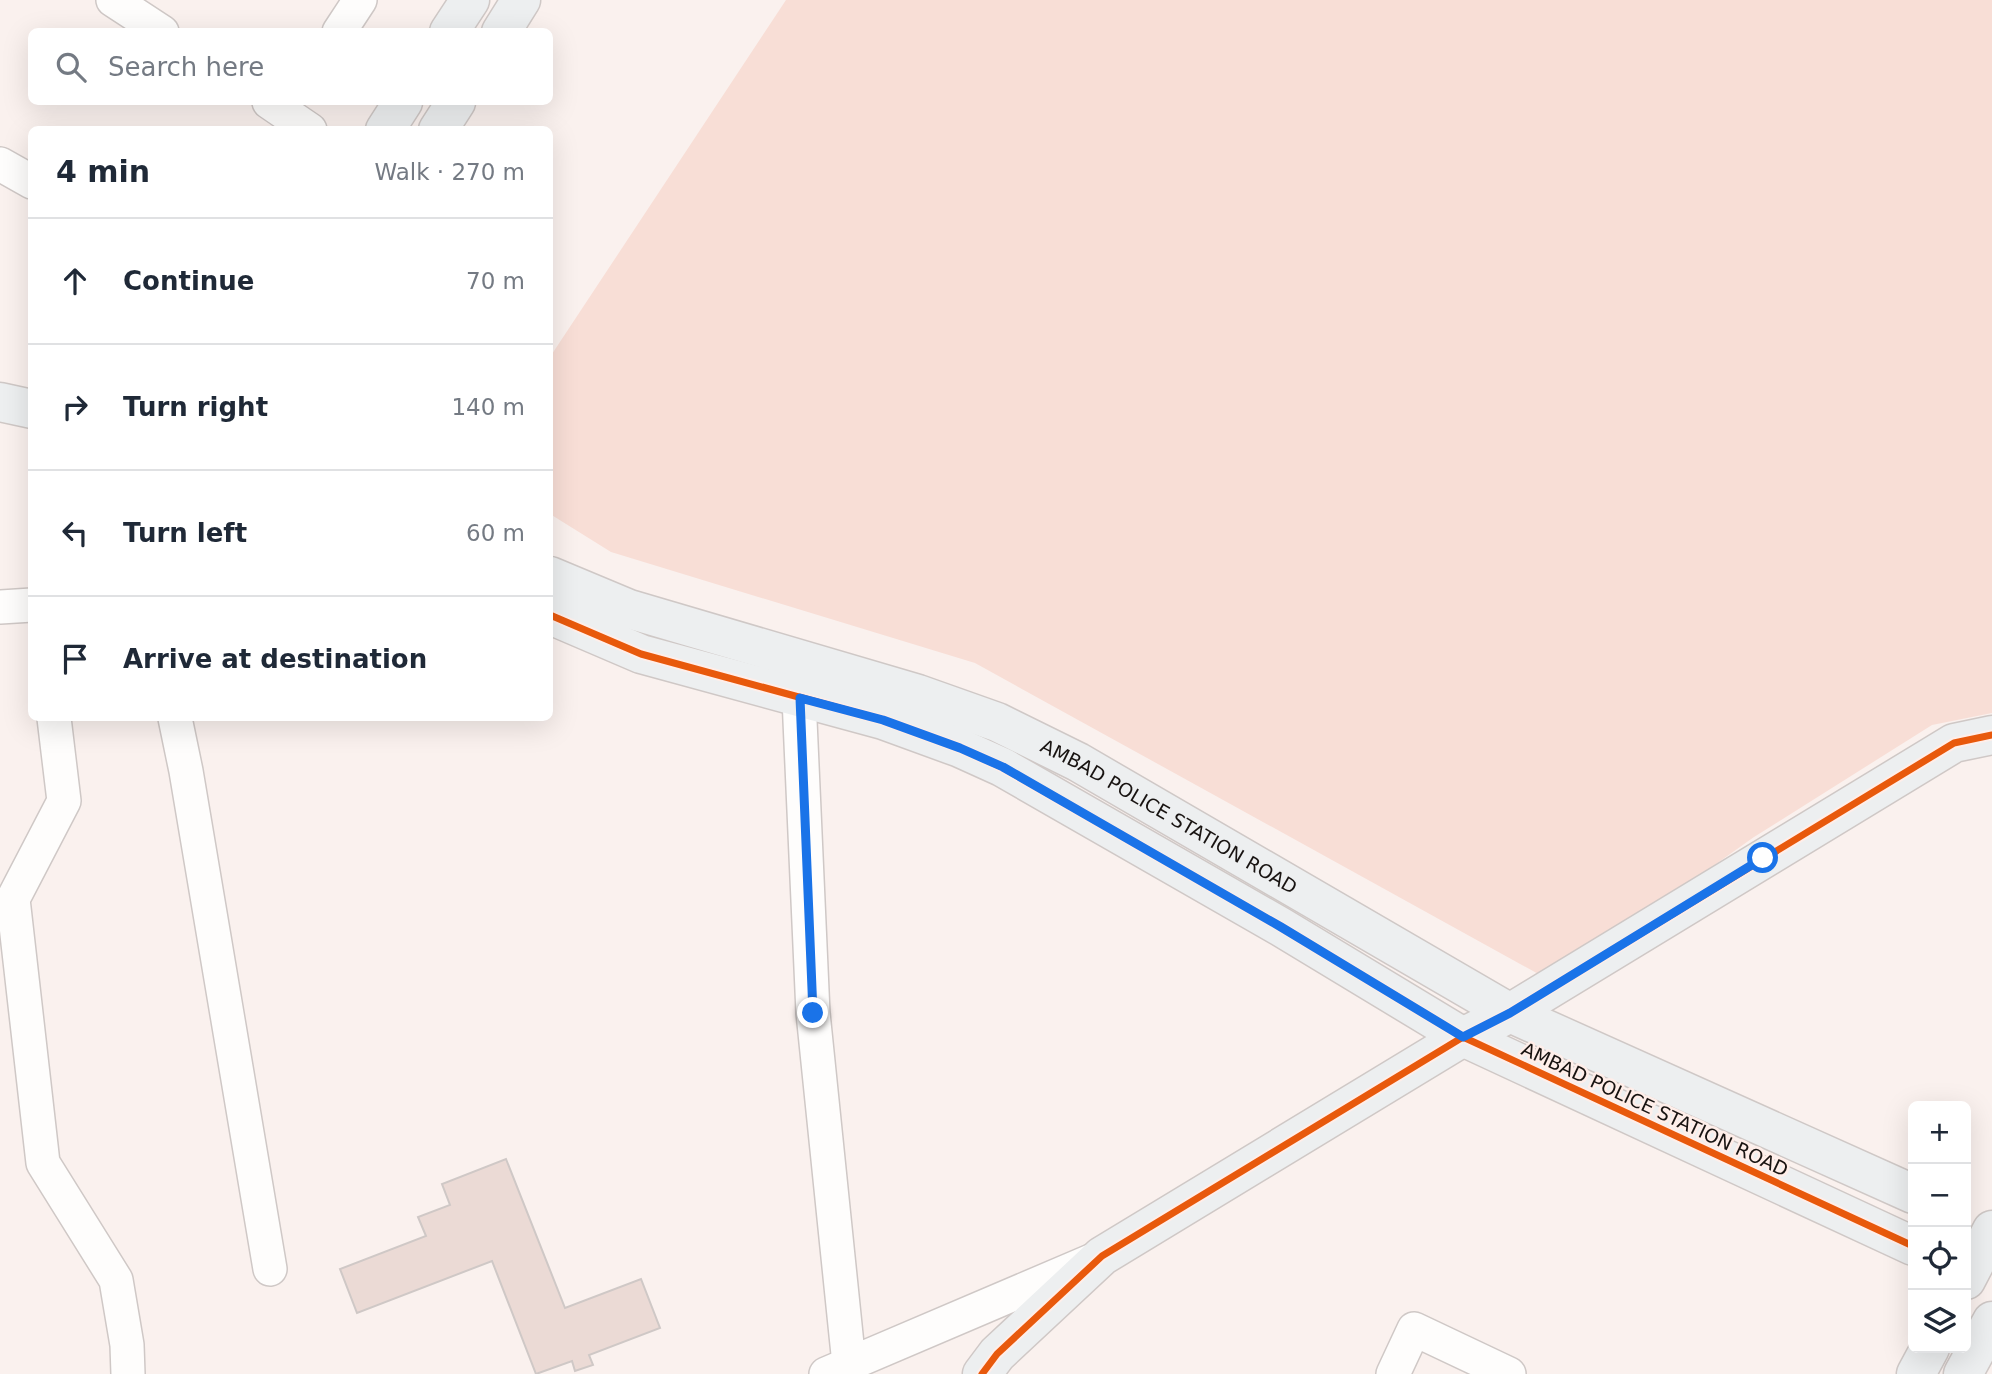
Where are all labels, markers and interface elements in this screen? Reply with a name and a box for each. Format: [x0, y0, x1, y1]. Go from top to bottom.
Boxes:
search box [28, 28, 553, 105]
icon: search [52, 48, 90, 86]
text: Search here [108, 52, 264, 82]
text: 4 min [56, 154, 150, 189]
text: Walk · 270 m [374, 159, 525, 185]
icon: ahead [56, 262, 94, 300]
text: Continue [123, 266, 254, 296]
text: 70 m [466, 268, 525, 294]
icon: right [56, 388, 94, 426]
text: Turn right [123, 392, 268, 422]
text: 140 m [451, 394, 525, 420]
icon: left [56, 514, 94, 552]
text: Turn left [123, 518, 247, 548]
text: 60 m [466, 520, 525, 546]
icon: arrive [56, 640, 94, 678]
text: Arrive at destination [123, 644, 427, 674]
street label: AMBAD POLICE STATION ROAD [1037, 734, 1301, 898]
route start [1747, 842, 1778, 873]
route end [797, 997, 828, 1028]
street label: AMBAD POLICE STATION ROAD [1518, 1037, 1792, 1181]
map controls [1908, 1101, 1971, 1353]
button: + [1908, 1101, 1971, 1164]
button: − [1908, 1164, 1971, 1227]
button: locate [1908, 1227, 1971, 1290]
button: layers [1908, 1290, 1971, 1353]

